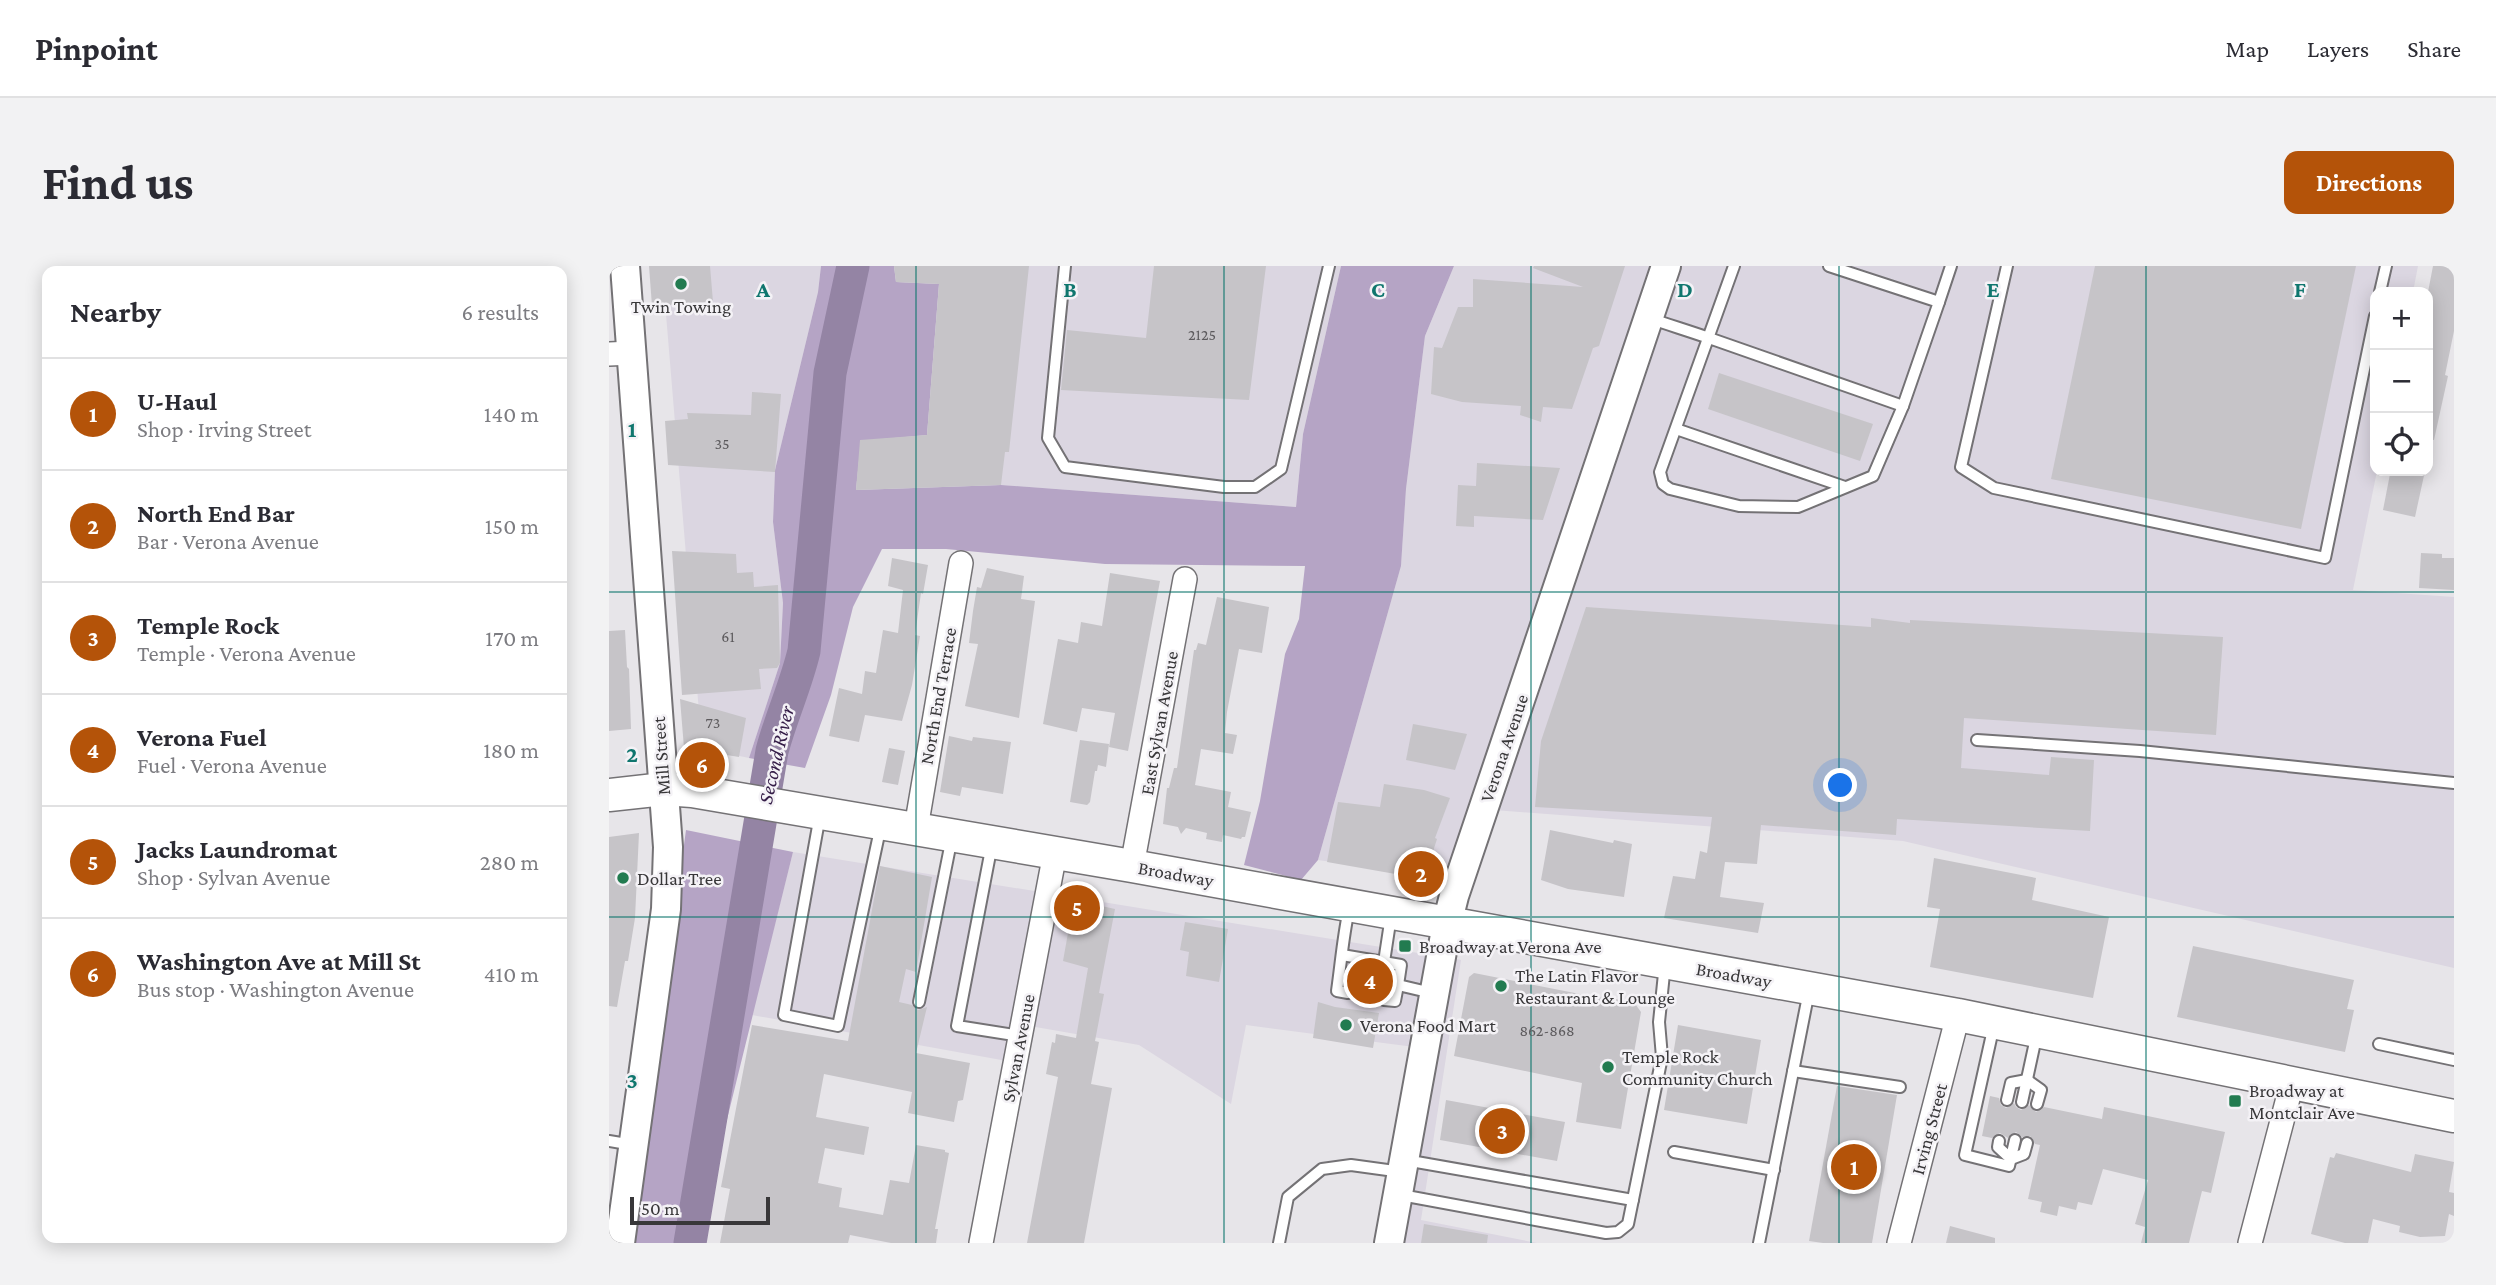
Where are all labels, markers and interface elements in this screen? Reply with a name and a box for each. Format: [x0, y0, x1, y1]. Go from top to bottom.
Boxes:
text: Pinpoint [35, 30, 158, 67]
text: Map [2225, 35, 2269, 62]
text: Layers [2307, 35, 2369, 62]
text: Share [2407, 35, 2461, 62]
button: Directions [2284, 151, 2454, 214]
text: Find us [42, 155, 194, 210]
marker: Twin Towing [673, 276, 689, 292]
text: A [755, 276, 770, 302]
text: B [1063, 276, 1077, 302]
text: C [1371, 276, 1385, 302]
text: D [1677, 276, 1693, 302]
text: E [1986, 276, 2000, 302]
text: F [2294, 276, 2306, 302]
map controls [2370, 287, 2433, 476]
button: + [2370, 287, 2433, 350]
text: Nearby [70, 295, 161, 328]
place label: Twin Towing [631, 296, 731, 317]
text: 6 results [462, 299, 539, 325]
house number: 2125 [1188, 326, 1216, 343]
button: − [2370, 350, 2433, 413]
text: U-Haul [137, 387, 217, 416]
text: 1 [89, 401, 97, 427]
text: 140 m [484, 401, 539, 427]
button: locate [2370, 413, 2433, 476]
text: Shop · Irving Street [137, 416, 311, 442]
text: 1 [628, 416, 637, 442]
house number: 35 [714, 435, 730, 452]
text: North End Bar [137, 499, 295, 528]
text: 2 [87, 513, 99, 539]
text: 150 m [485, 513, 539, 539]
text: Bar · Verona Avenue [137, 528, 319, 554]
text: Temple Rock [137, 611, 279, 640]
text: 3 [87, 625, 99, 651]
text: 170 m [485, 625, 539, 651]
street label: North End Terrace [916, 626, 960, 766]
house number: 61 [721, 628, 735, 645]
text: Temple · Verona Avenue [137, 640, 356, 666]
street label: East Sylvan Avenue [1136, 649, 1182, 797]
street label: Verona Avenue [1476, 691, 1532, 805]
water label: Second River [753, 703, 799, 806]
house number: 73 [706, 714, 720, 731]
street label: Mill Street [648, 715, 674, 796]
text: Verona Fuel [137, 723, 267, 752]
text: 4 [87, 737, 99, 763]
text: 180 m [483, 737, 539, 763]
pin: 6 [679, 739, 725, 791]
text: 2 [626, 741, 638, 767]
text: Fuel · Verona Avenue [137, 752, 327, 778]
your location [1823, 768, 1857, 802]
text: Jacks Laundromat [137, 835, 337, 864]
pin: 2 [1398, 848, 1444, 900]
text: 5 [87, 849, 99, 875]
text: 280 m [480, 849, 539, 875]
street label: Broadway [1137, 857, 1216, 891]
text: Shop · Sylvan Avenue [137, 864, 330, 890]
place label: Dollar Tree [637, 868, 722, 889]
marker: Dollar Tree [615, 870, 631, 886]
pin: 5 [1054, 882, 1100, 934]
place label: Broadway at Verona Ave [1419, 936, 1602, 957]
marker: Broadway at Verona Ave [1397, 938, 1413, 954]
text: Washington Ave at Mill St [137, 947, 421, 976]
pin: 4 [1347, 955, 1393, 1007]
street label: Broadway [1695, 958, 1774, 992]
text: 6 [87, 961, 99, 987]
text: 410 m [484, 961, 539, 987]
place label: The Latin Flavor Restaurant & Lounge [1515, 965, 1675, 1008]
text: Bus stop · Washington Avenue [137, 976, 414, 1002]
marker: The Latin Flavor Restaurant & Lounge [1493, 978, 1509, 994]
street label: Sylvan Avenue [997, 992, 1039, 1104]
place label: Verona Food Mart [1360, 1015, 1496, 1036]
marker: Verona Food Mart [1338, 1017, 1354, 1033]
house number: 862-868 [1519, 1022, 1575, 1039]
place label: Temple Rock Community Church [1622, 1046, 1773, 1089]
marker: Temple Rock Community Church [1600, 1059, 1616, 1075]
text: 3 [626, 1067, 638, 1093]
street label: Irving Street [1907, 1080, 1951, 1177]
place label: Broadway at Montclair Ave [2249, 1080, 2355, 1123]
marker: Broadway at Montclair Ave [2227, 1093, 2243, 1109]
pin: 3 [1479, 1105, 1525, 1157]
pin: 1 [1831, 1141, 1877, 1193]
scale bar [630, 1194, 770, 1226]
text: 50 m [641, 1198, 680, 1219]

